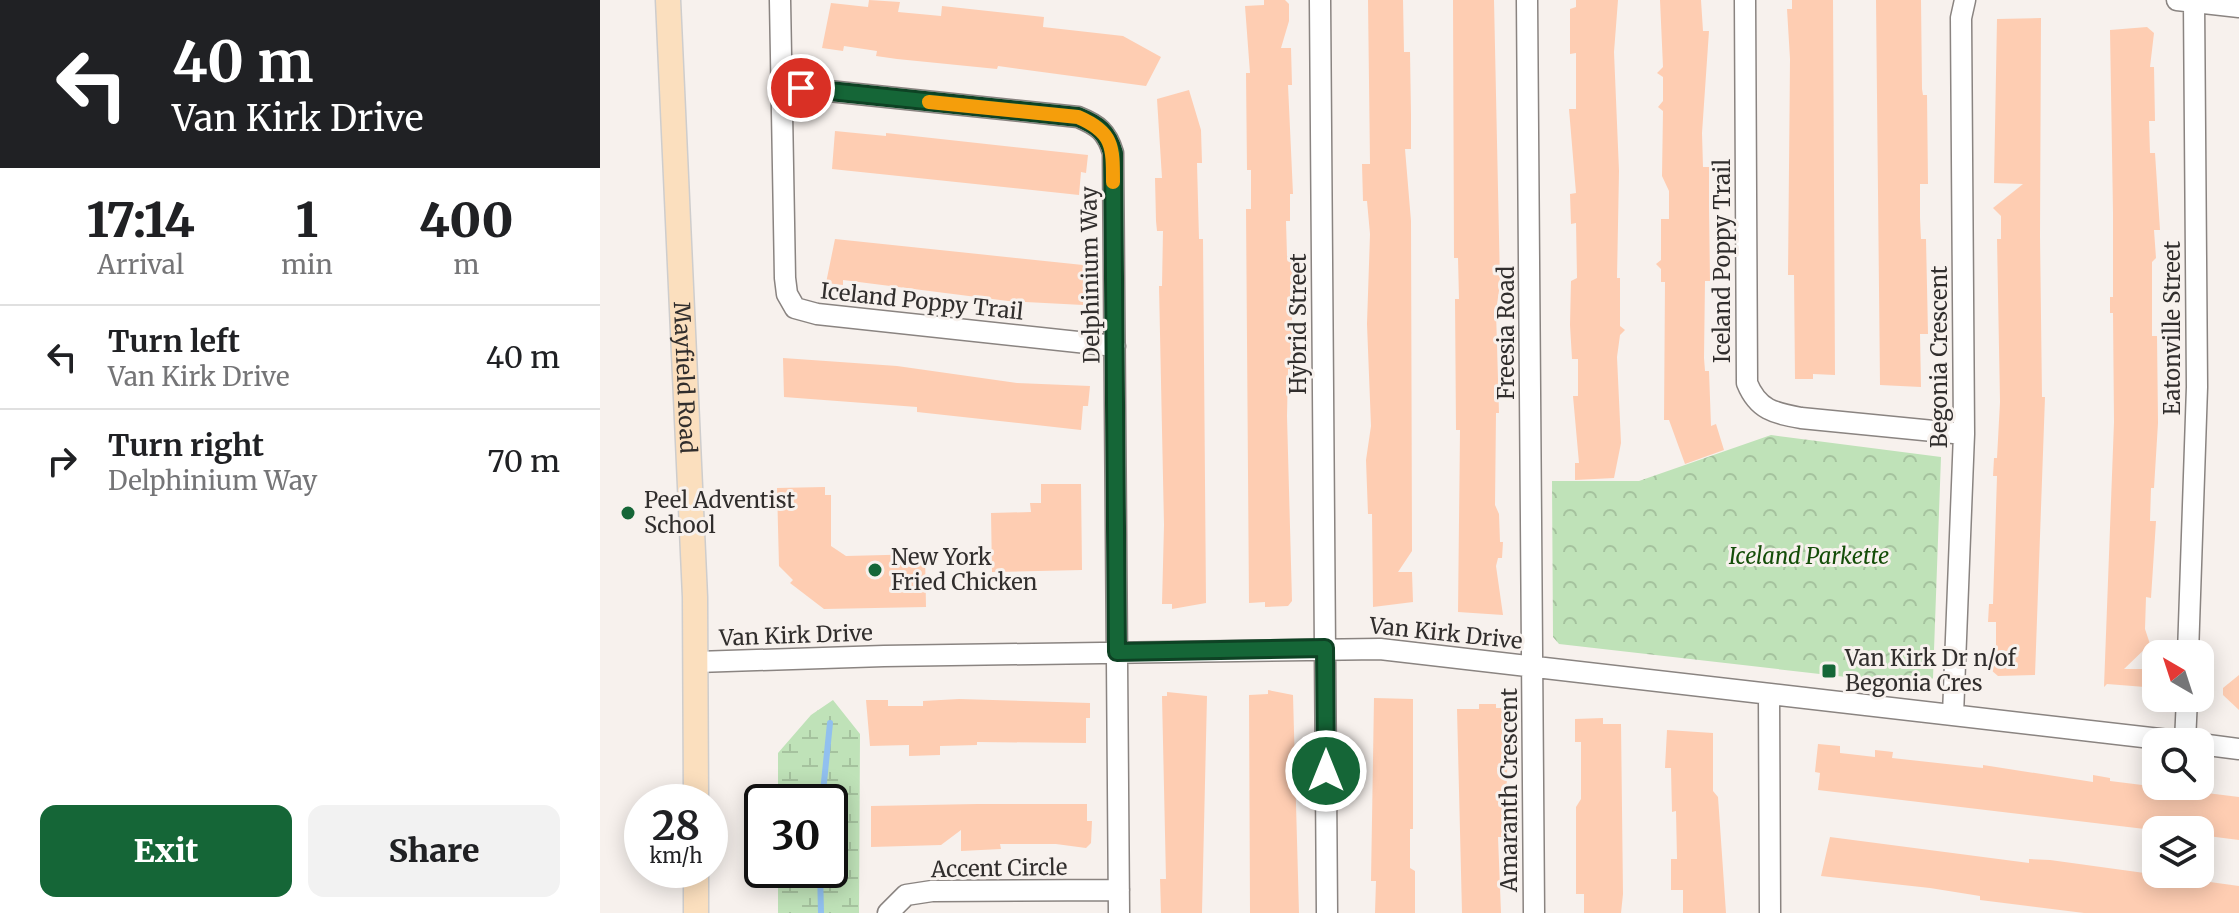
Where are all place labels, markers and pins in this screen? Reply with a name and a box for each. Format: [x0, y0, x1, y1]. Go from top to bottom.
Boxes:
pin [767, 54, 835, 122]
place label: Peel Adventist School [644, 486, 795, 539]
marker: Peel Adventist School [619, 504, 637, 522]
place label: New York Fried Chicken [891, 543, 1038, 596]
marker: New York Fried Chicken [866, 561, 884, 579]
place label: Van Kirk Dr n/of Begonia Cres [1844, 644, 2017, 697]
marker: Van Kirk Dr n/of Begonia Cres [1820, 662, 1838, 680]

